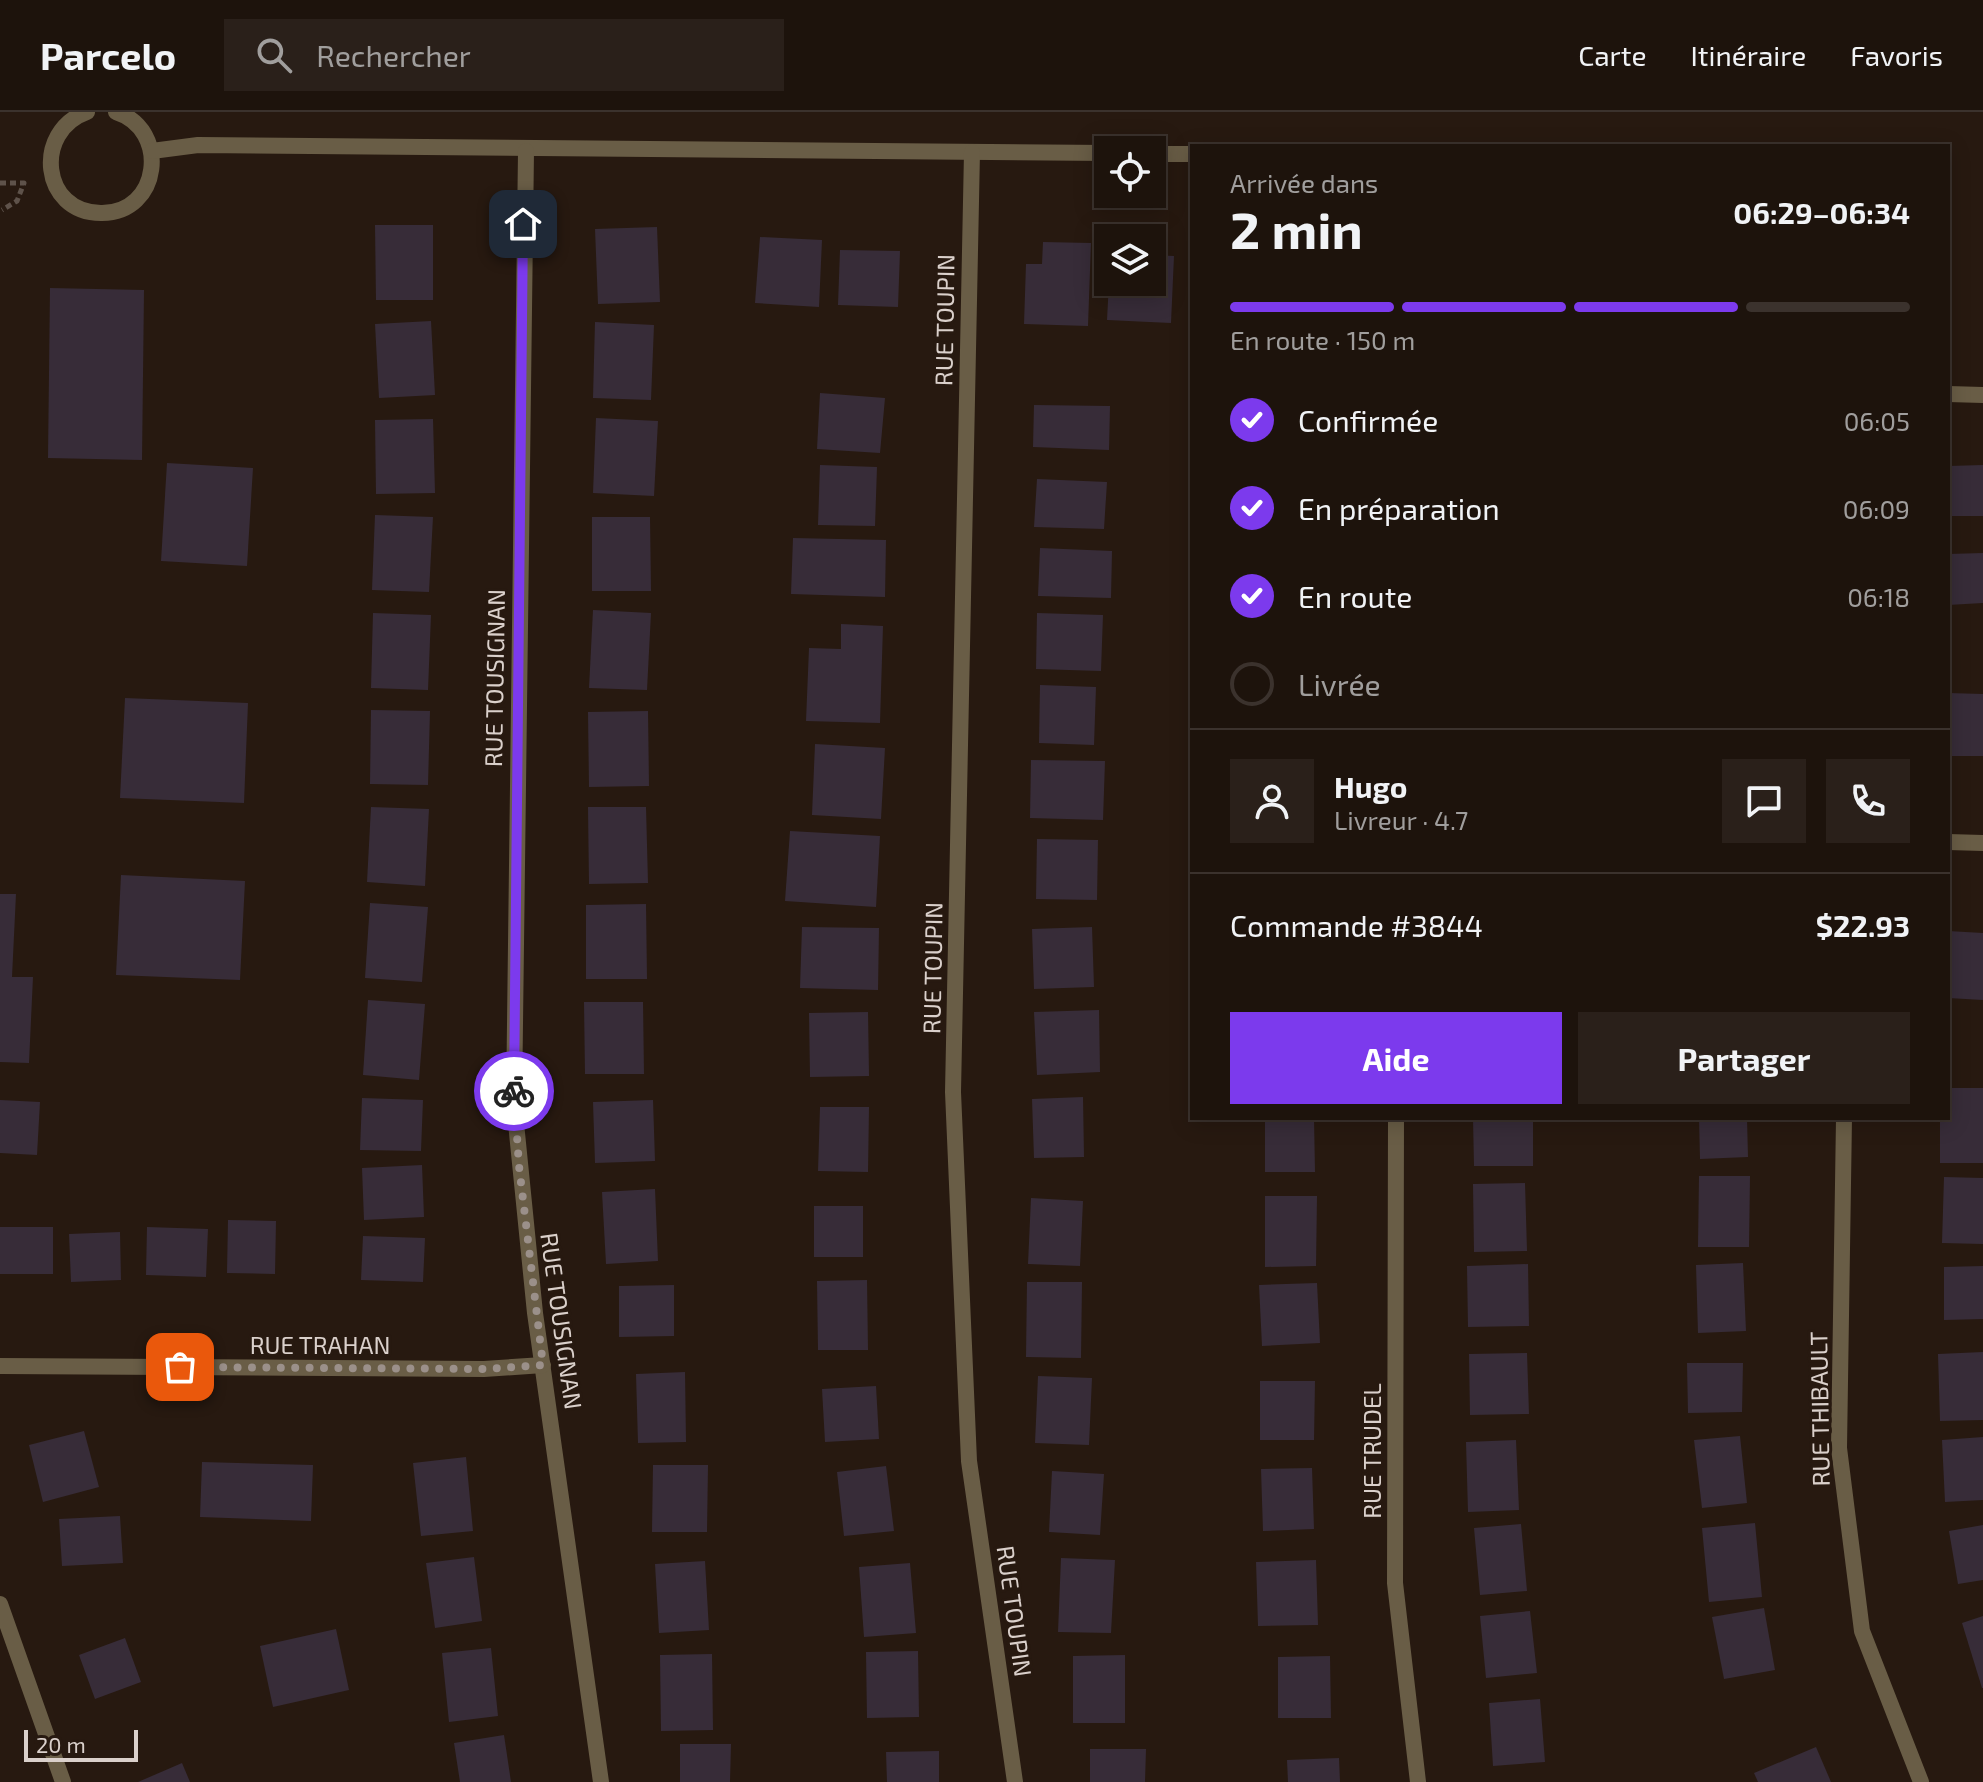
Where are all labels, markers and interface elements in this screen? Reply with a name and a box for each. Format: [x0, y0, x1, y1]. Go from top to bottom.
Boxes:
search box [224, 19, 784, 91]
text: Parcelo [40, 32, 176, 78]
icon: search [252, 33, 296, 77]
text: Rechercher [316, 37, 471, 73]
text: Carte [1578, 38, 1647, 72]
text: Itinéraire [1691, 38, 1806, 72]
text: Favoris [1850, 38, 1943, 72]
map controls [1094, 136, 1166, 296]
button: locate [1094, 136, 1166, 208]
text: Arrivée dans [1230, 167, 1378, 198]
pin [489, 190, 557, 258]
text: 06:29–06:34 [1733, 194, 1910, 230]
text: 2 min [1230, 197, 1363, 259]
icon: home [501, 202, 545, 246]
button: layers [1094, 224, 1166, 296]
street label: RUE TOUPIN [928, 254, 960, 386]
text: En route · 150 m [1230, 324, 1415, 355]
icon: check [1230, 398, 1274, 442]
text: Confirmée [1298, 402, 1438, 438]
text: 06:05 [1844, 405, 1910, 436]
icon: check [1230, 486, 1274, 530]
text: En préparation [1298, 490, 1500, 526]
text: 06:09 [1843, 493, 1910, 524]
icon: check [1230, 574, 1274, 618]
text: En route [1298, 578, 1412, 614]
text: 06:18 [1847, 581, 1910, 612]
street label: RUE TOUSIGNAN [478, 589, 510, 767]
text: Livrée [1298, 666, 1381, 702]
button: person [1230, 759, 1314, 843]
button: chat [1722, 759, 1806, 843]
button: phone [1826, 759, 1910, 843]
text: Hugo [1334, 768, 1408, 804]
text: Livreur · 4.7 [1334, 804, 1468, 835]
street label: RUE TOUPIN [916, 902, 948, 1034]
text: Commande #3844 [1230, 907, 1483, 943]
text: $22.93 [1816, 907, 1910, 943]
button: Aide [1230, 1012, 1562, 1104]
button: Partager [1578, 1012, 1910, 1104]
courier [474, 1051, 554, 1131]
icon: bike [492, 1069, 536, 1113]
street label: RUE TOUSIGNAN [535, 1231, 589, 1411]
street label: RUE TRAHAN [250, 1330, 390, 1359]
street label: RUE THIBAULT [1803, 1331, 1835, 1487]
pin [146, 1333, 214, 1401]
icon: bag [158, 1345, 202, 1389]
street label: RUE TRUDEL [1357, 1383, 1386, 1519]
street label: RUE TOUPIN [991, 1544, 1039, 1678]
scale bar [24, 1726, 138, 1762]
text: 20 m [36, 1731, 86, 1757]

